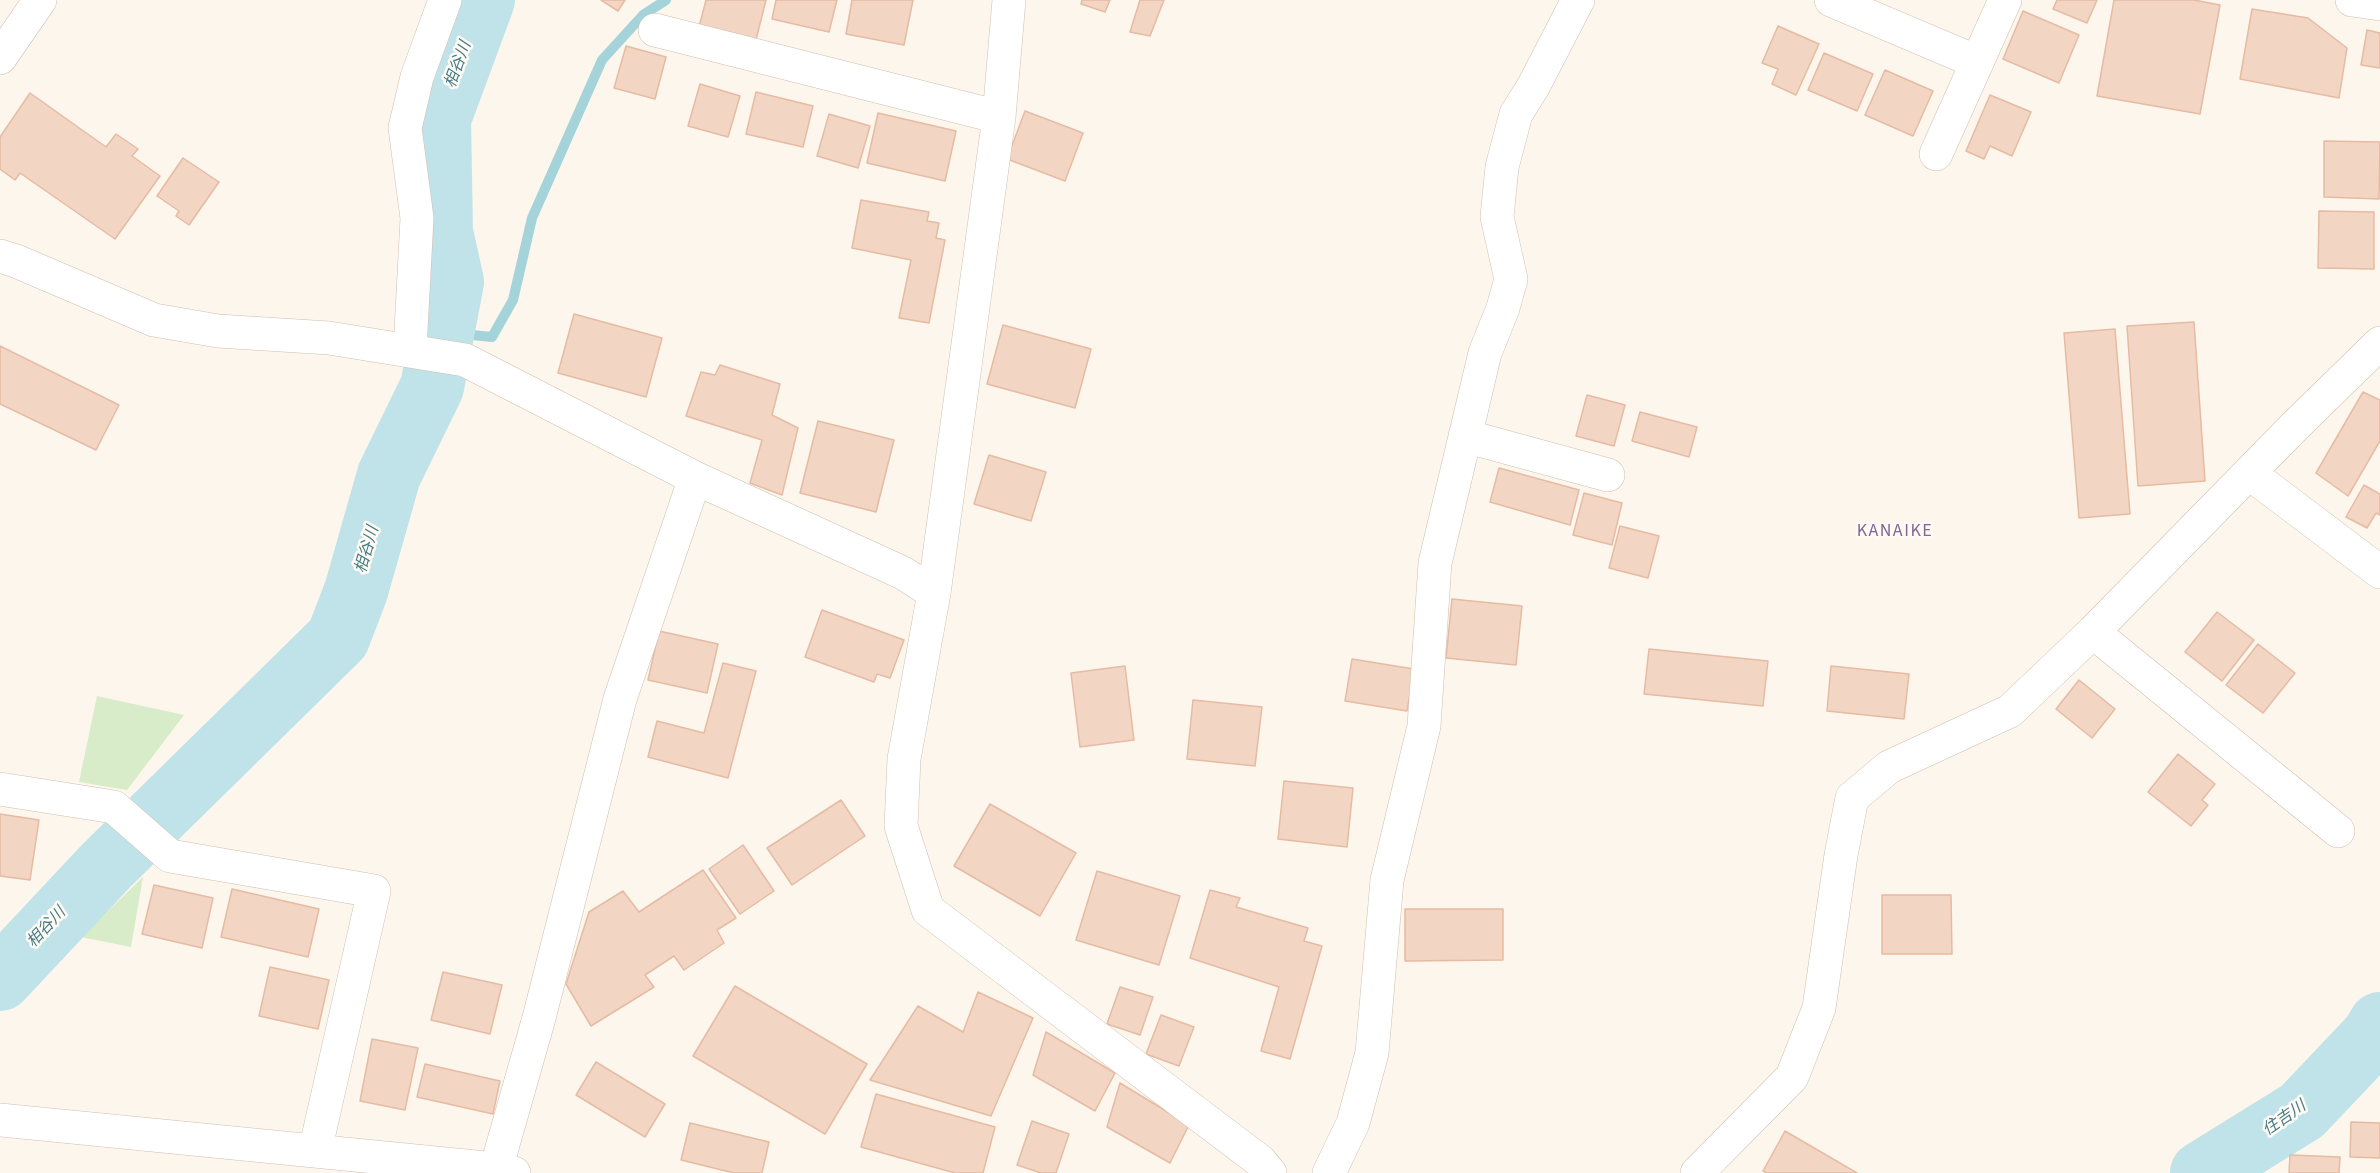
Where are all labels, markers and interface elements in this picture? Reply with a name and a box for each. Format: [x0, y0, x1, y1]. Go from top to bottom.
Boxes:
water label: 相谷川 [442, 39, 476, 91]
district label: KANAIKE [1857, 521, 1933, 543]
water label: 相谷川 [352, 524, 384, 576]
water label: 相谷川 [24, 904, 70, 952]
water label: 住吉川 [2260, 1097, 2310, 1141]

